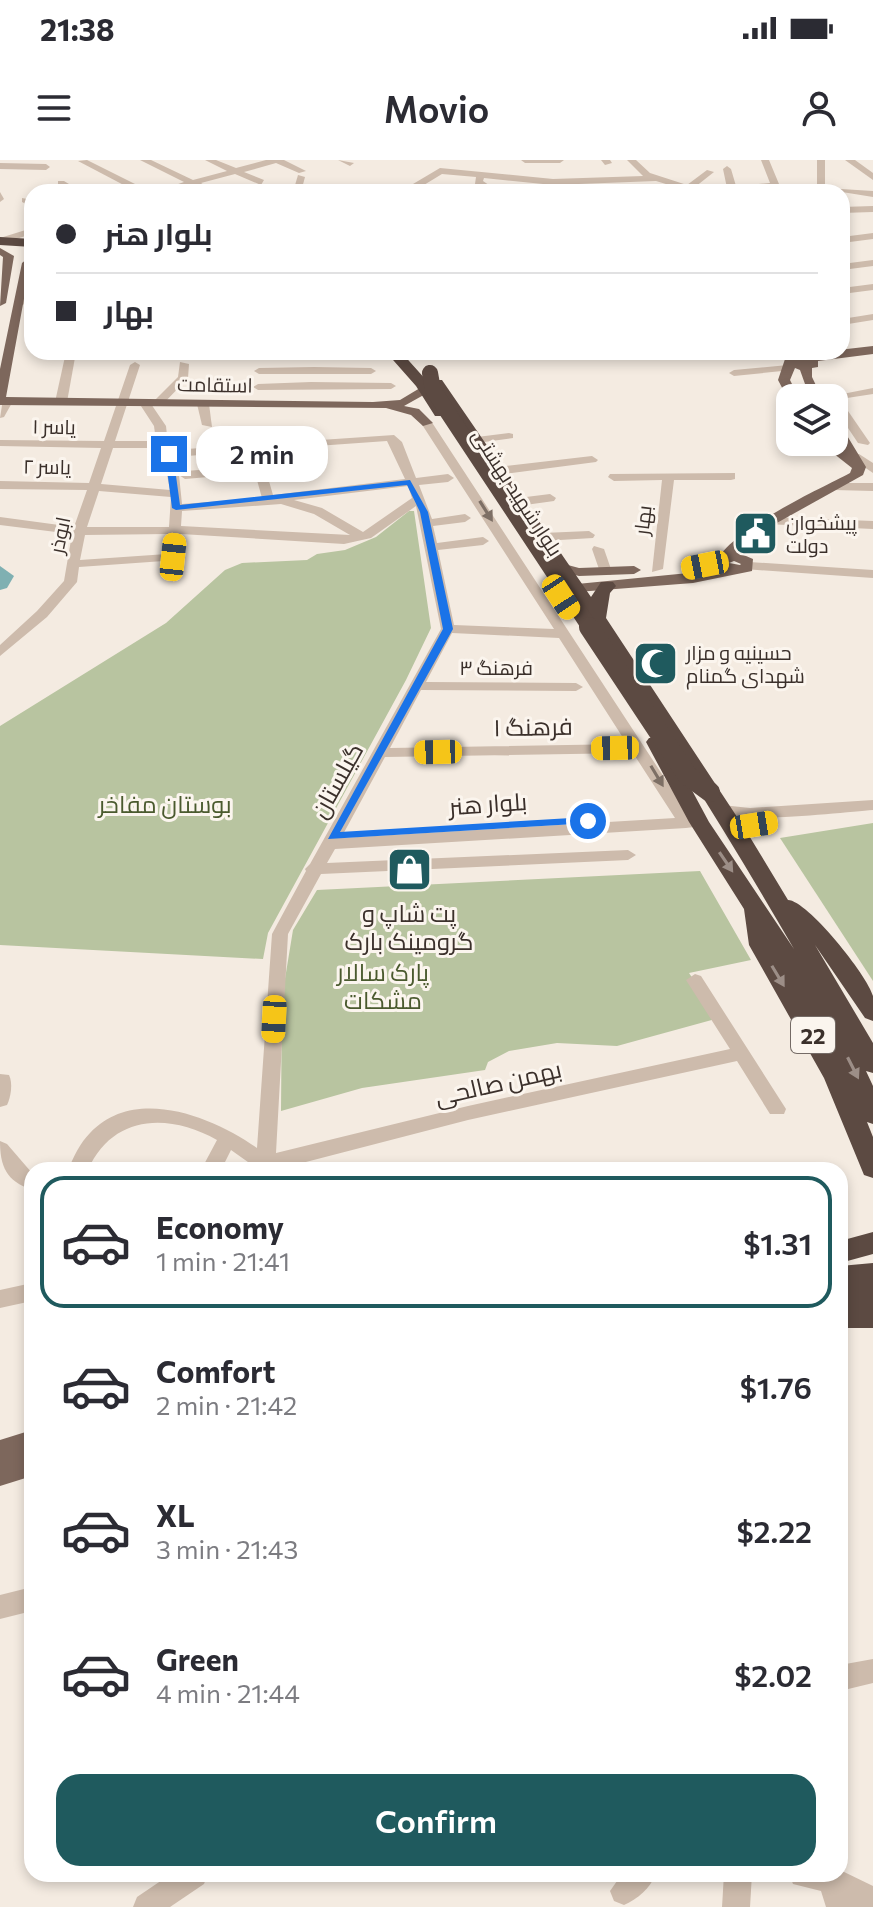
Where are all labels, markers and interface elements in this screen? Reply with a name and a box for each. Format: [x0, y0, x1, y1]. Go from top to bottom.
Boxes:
text: 21:38 [40, 10, 115, 47]
icon: menu [32, 86, 76, 130]
text: Movio [384, 86, 489, 130]
icon: person [797, 86, 841, 130]
text: بلوار هنر [104, 214, 213, 251]
text: بهار [104, 291, 154, 328]
street label: استقامت [177, 371, 253, 397]
map controls [776, 384, 848, 456]
button: layers [776, 384, 848, 456]
street label: یاسر ۱ [32, 414, 77, 439]
street label: بلوار شهید بهشتی [466, 424, 568, 561]
callout: 2 min [197, 426, 329, 482]
route end [151, 436, 187, 472]
text: 2 min [230, 438, 294, 469]
street label: یاسر ۲ [23, 454, 72, 479]
one-way arrow [479, 500, 494, 521]
street label: بهار [628, 504, 658, 537]
public building icon: پیشخوان دولت [731, 510, 779, 558]
place label: پیشخوان دولت [786, 510, 857, 558]
street label: ابوذر [43, 514, 76, 557]
car [159, 532, 187, 582]
car [679, 549, 731, 581]
car [538, 570, 584, 624]
mosque icon: حسینیه و مزار شهدای گمنام [631, 640, 679, 688]
place label: حسینیه و مزار شهدای گمنام [685, 640, 805, 690]
street label: فرهنگ ۳ [459, 655, 533, 680]
street label: فرهنگ ۱ [493, 711, 573, 741]
car [591, 736, 639, 760]
street label: گیلستان [304, 737, 369, 823]
car [414, 740, 462, 764]
one-way arrow [650, 765, 664, 787]
street label: بلوار هنر [446, 786, 528, 820]
park label: بوستان مفاخر [96, 789, 232, 819]
route start [570, 803, 606, 839]
car [728, 809, 780, 841]
shop icon: پت شاپ و گرومینک بارک [385, 846, 433, 894]
one-way arrow [718, 851, 733, 872]
place label: پت شاپ و گرومینک بارک [345, 898, 473, 955]
park label: پارک سالار مشکات [335, 957, 430, 1014]
one-way arrow [771, 965, 785, 987]
car [261, 994, 287, 1044]
road number: 22 [791, 1017, 835, 1053]
street label: بهمن صالحی [432, 1053, 564, 1112]
one-way arrow [846, 1056, 859, 1079]
icon: car [60, 1206, 132, 1278]
text: Economy [156, 1208, 284, 1245]
text: $1.31 [743, 1224, 812, 1261]
text: 1 min · 21:41 [156, 1245, 290, 1276]
icon: car [60, 1350, 132, 1422]
text: Comfort [156, 1352, 275, 1389]
text: $1.76 [740, 1368, 812, 1405]
text: 2 min · 21:42 [156, 1389, 297, 1420]
icon: car [60, 1494, 132, 1566]
text: XL [156, 1496, 195, 1533]
text: $2.22 [736, 1512, 812, 1549]
text: 3 min · 21:43 [156, 1533, 298, 1564]
icon: car [60, 1638, 132, 1710]
text: Green [156, 1640, 239, 1677]
text: $2.02 [734, 1656, 812, 1693]
text: 4 min · 21:44 [156, 1677, 300, 1708]
button: Confirm [56, 1774, 816, 1866]

